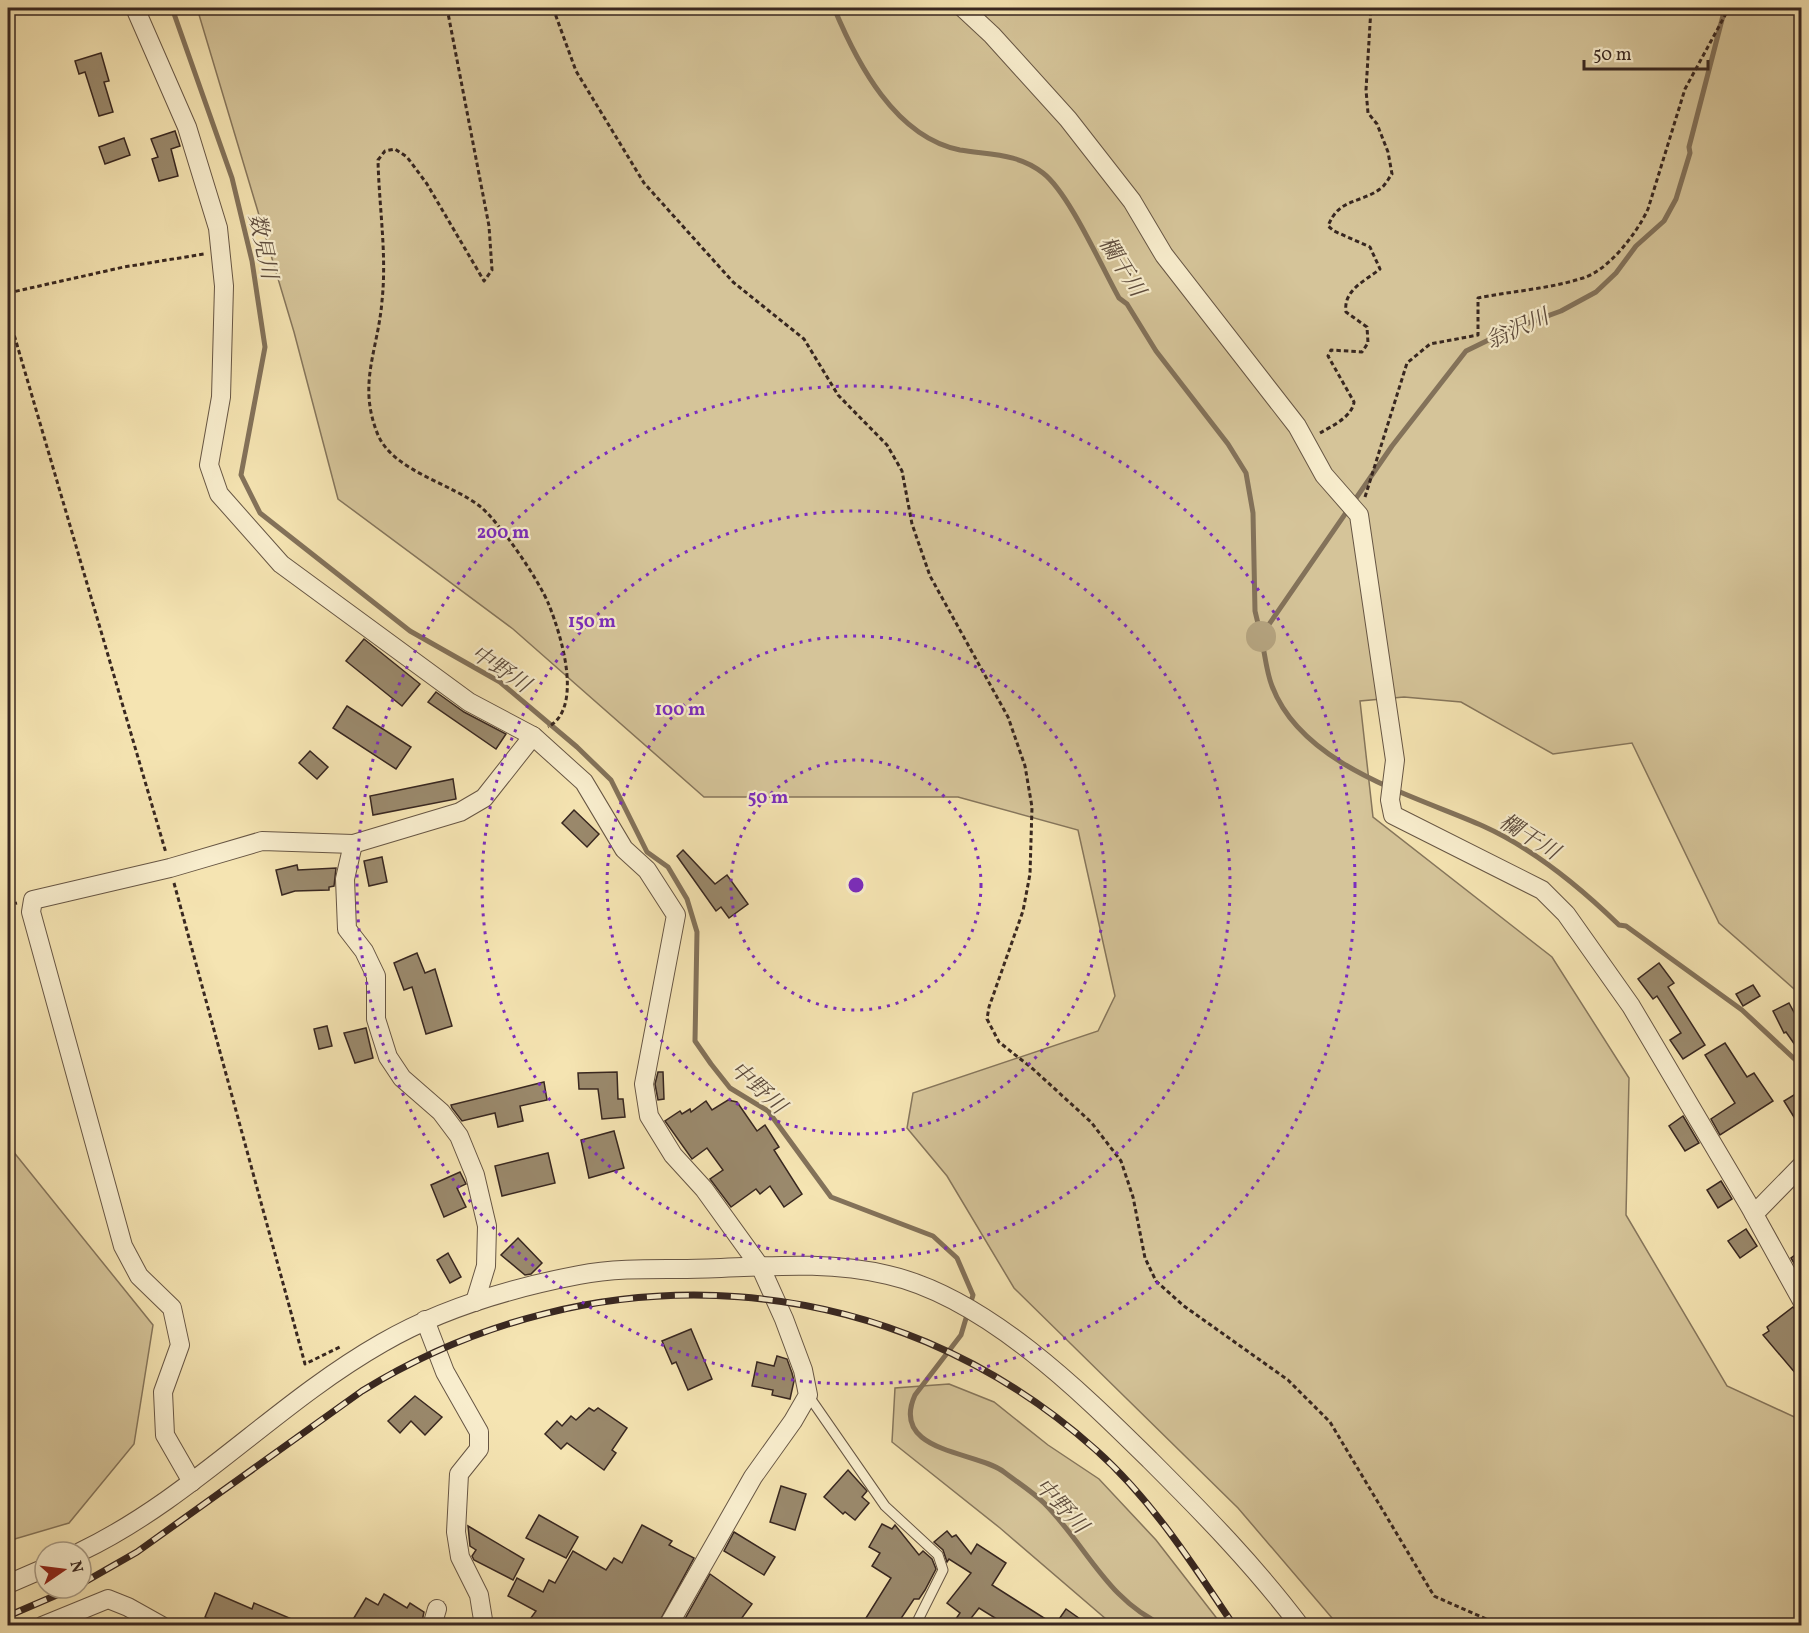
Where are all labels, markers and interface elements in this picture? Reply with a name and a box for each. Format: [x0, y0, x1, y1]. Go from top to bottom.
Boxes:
scale bar [1584, 33, 1708, 71]
text: 50 m [1593, 43, 1632, 68]
water label: 数見川 [240, 211, 284, 284]
water label: 欄干川 [1090, 231, 1153, 305]
water label: 翁沢川 [1482, 302, 1556, 358]
text: 200 m [477, 521, 529, 546]
text: 150 m [568, 610, 616, 635]
water label: 中野川 [464, 639, 537, 702]
text: 100 m [655, 698, 705, 723]
text: 50 m [748, 786, 788, 811]
water label: 欄干川 [1492, 807, 1567, 870]
centre of rings [846, 875, 866, 895]
water label: 中野川 [722, 1055, 794, 1124]
water label: 中野川 [1026, 1472, 1095, 1543]
north arrow [33, 1540, 93, 1600]
text: N [64, 1559, 88, 1576]

